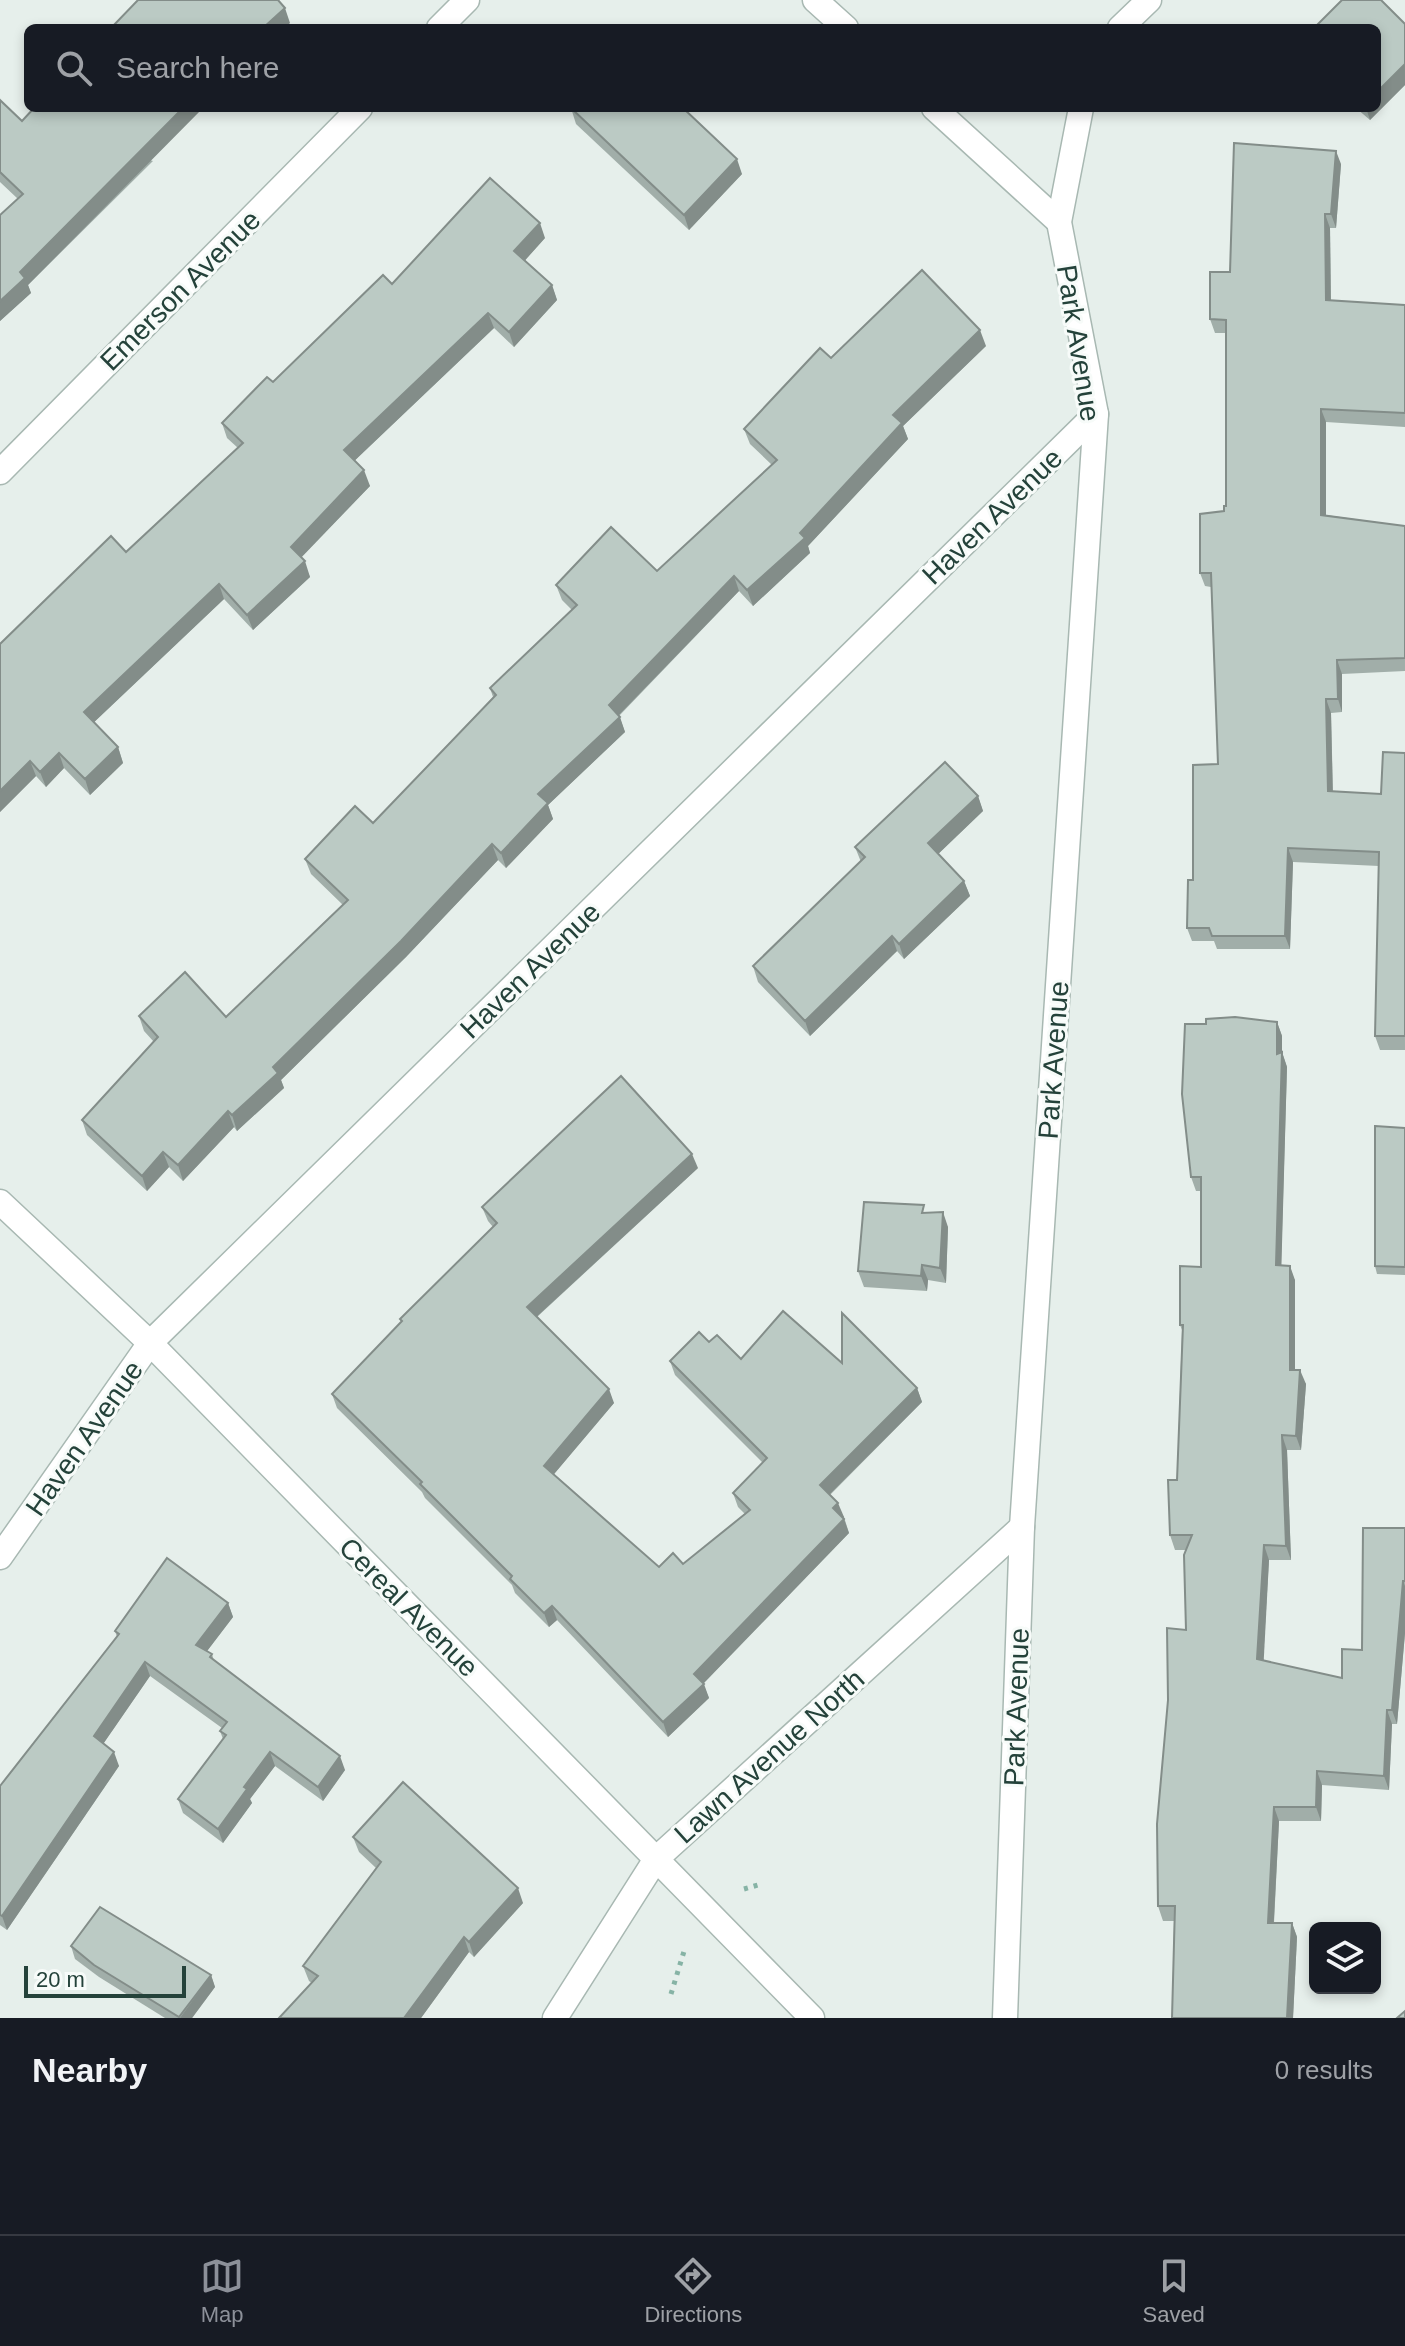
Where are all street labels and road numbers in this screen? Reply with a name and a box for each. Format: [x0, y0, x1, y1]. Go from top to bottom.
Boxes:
street label: Emerson Avenue [94, 204, 267, 377]
street label: Park Avenue [1051, 262, 1106, 424]
street label: Haven Avenue [916, 442, 1068, 591]
street label: Haven Avenue [454, 896, 606, 1045]
street label: Park Avenue [1033, 980, 1074, 1140]
street label: Haven Avenue [20, 1355, 149, 1522]
street label: Cereal Avenue [333, 1532, 484, 1683]
street label: Park Avenue [998, 1627, 1035, 1787]
street label: Lawn Avenue North [668, 1663, 870, 1849]

